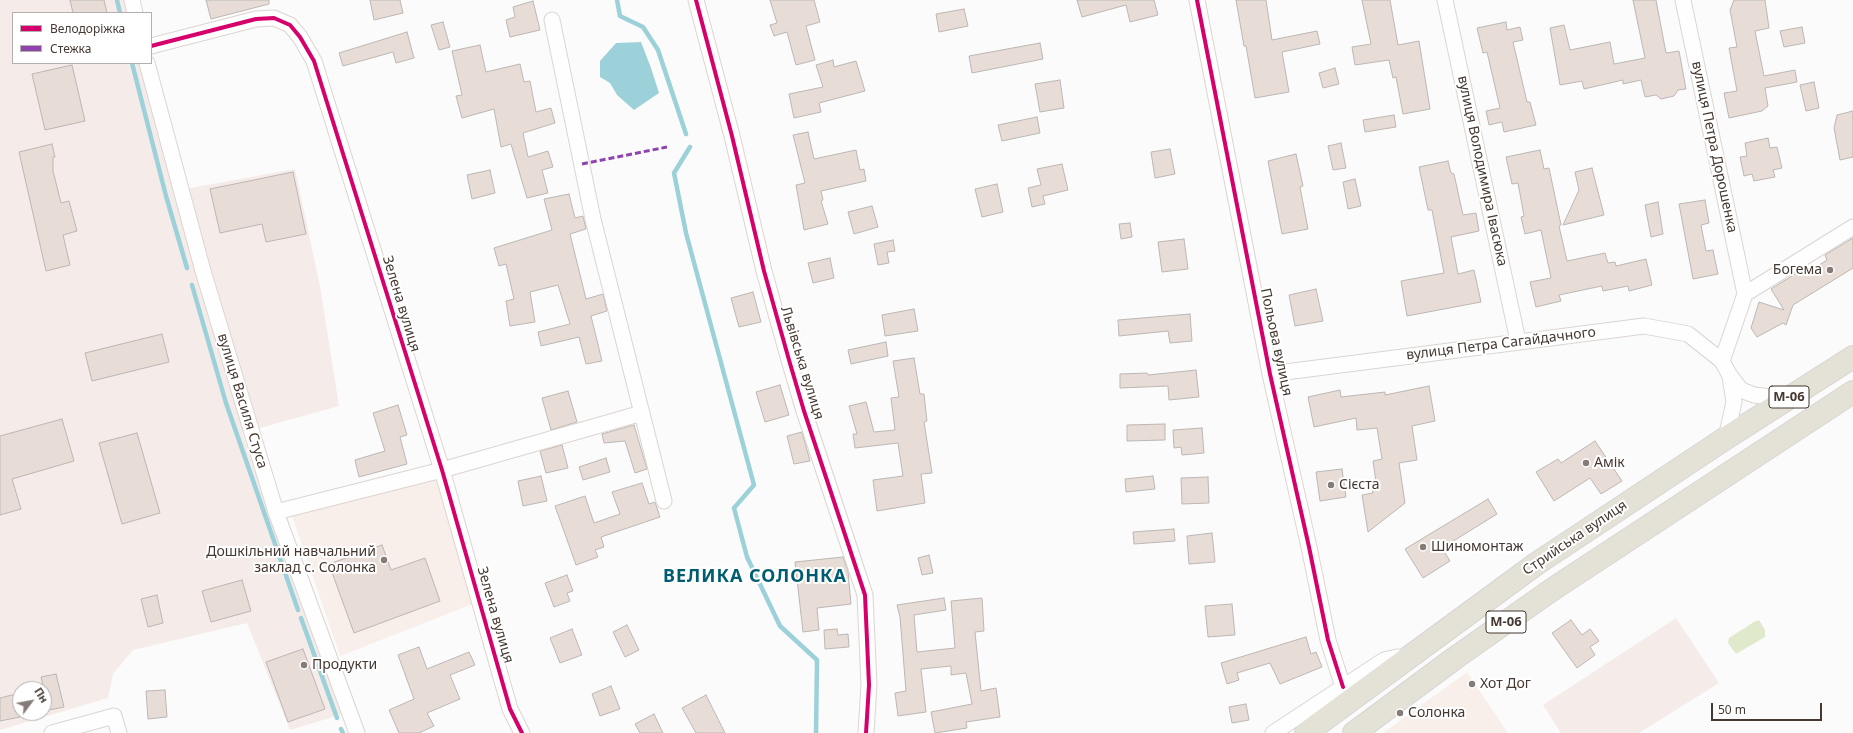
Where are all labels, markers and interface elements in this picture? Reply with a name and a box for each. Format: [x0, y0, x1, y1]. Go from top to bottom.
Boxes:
legend [12, 12, 152, 64]
text: Велодоріжка [50, 20, 125, 37]
text: Стежка [50, 40, 91, 57]
street label: вулиця Петра Дорошенка [1688, 60, 1740, 234]
street label: вулиця Володимира Івасюка [1454, 74, 1510, 268]
street label: Зелена вулиця [378, 254, 424, 354]
place label: Богема [1773, 262, 1822, 278]
marker: Богема [1825, 265, 1835, 275]
street label: Польова вулиця [1256, 287, 1296, 397]
street label: Львівська вулиця [777, 304, 827, 422]
street label: вулиця Петра Сагайдачного [1405, 324, 1597, 364]
street label: вулиця Василя Стуса [213, 331, 271, 471]
road number: М-06 [1769, 386, 1809, 408]
place label: Амік [1594, 455, 1625, 471]
marker: Амік [1581, 458, 1591, 468]
place label: Сієста [1339, 477, 1380, 493]
marker: Сієста [1326, 480, 1336, 490]
street label: Стрийська вулиця [1520, 497, 1630, 579]
place label: Шиномонтаж [1431, 539, 1523, 555]
marker: Шиномонтаж [1418, 542, 1428, 552]
place label: Дошкільний навчальний заклад с. Солонка [206, 544, 376, 576]
marker: Дошкільний навчальний заклад с. Солонка [379, 555, 389, 565]
street label: Зелена вулиця [473, 565, 517, 665]
district label: ВЕЛИКА СОЛОНКА [663, 566, 847, 588]
road number: М-06 [1486, 611, 1526, 633]
place label: Продукти [312, 657, 377, 673]
marker: Продукти [299, 660, 309, 670]
place label: Хот Дог [1480, 676, 1531, 692]
marker: Хот Дог [1467, 679, 1477, 689]
north arrow [12, 681, 52, 721]
text: Пн [31, 684, 52, 705]
scale bar [1713, 695, 1824, 721]
text: 50 m [1718, 701, 1746, 718]
place label: Солонка [1408, 705, 1465, 721]
marker: Солонка [1395, 708, 1405, 718]

